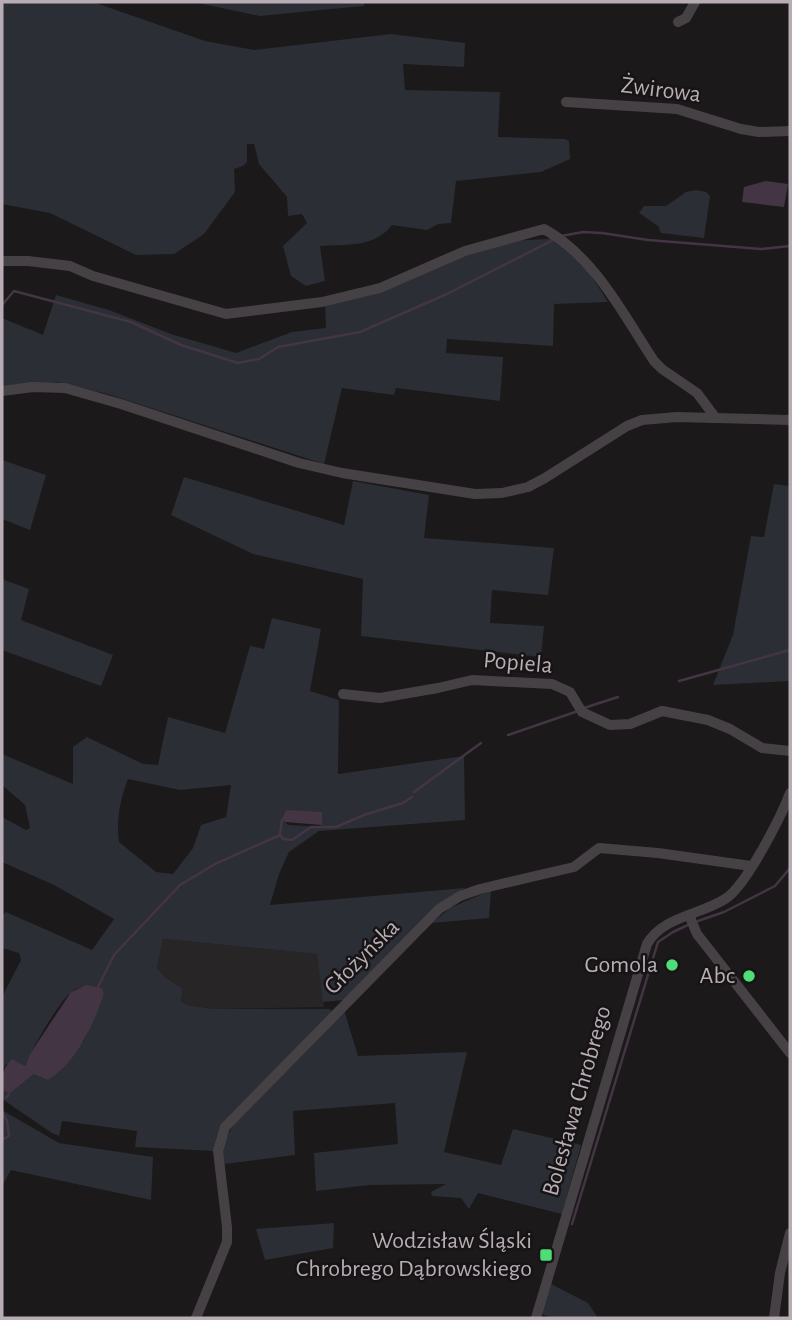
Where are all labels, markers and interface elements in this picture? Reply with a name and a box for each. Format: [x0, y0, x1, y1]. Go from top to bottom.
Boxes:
street label: Żwirowa [620, 72, 702, 107]
street label: Popiela [482, 648, 554, 678]
street label: Głożyńska [320, 915, 404, 999]
place label: Gomola [585, 953, 658, 977]
marker: Gomola [664, 957, 680, 973]
place label: Abc [700, 964, 735, 988]
marker: Abc [741, 968, 757, 984]
street label: Bolesława Chrobrego [538, 1003, 616, 1199]
place label: Wodzisław Śląski Chrobrego Dąbrowskiego [296, 1227, 532, 1281]
marker: Wodzisław Śląski Chrobrego Dąbrowskiego [538, 1247, 554, 1263]

